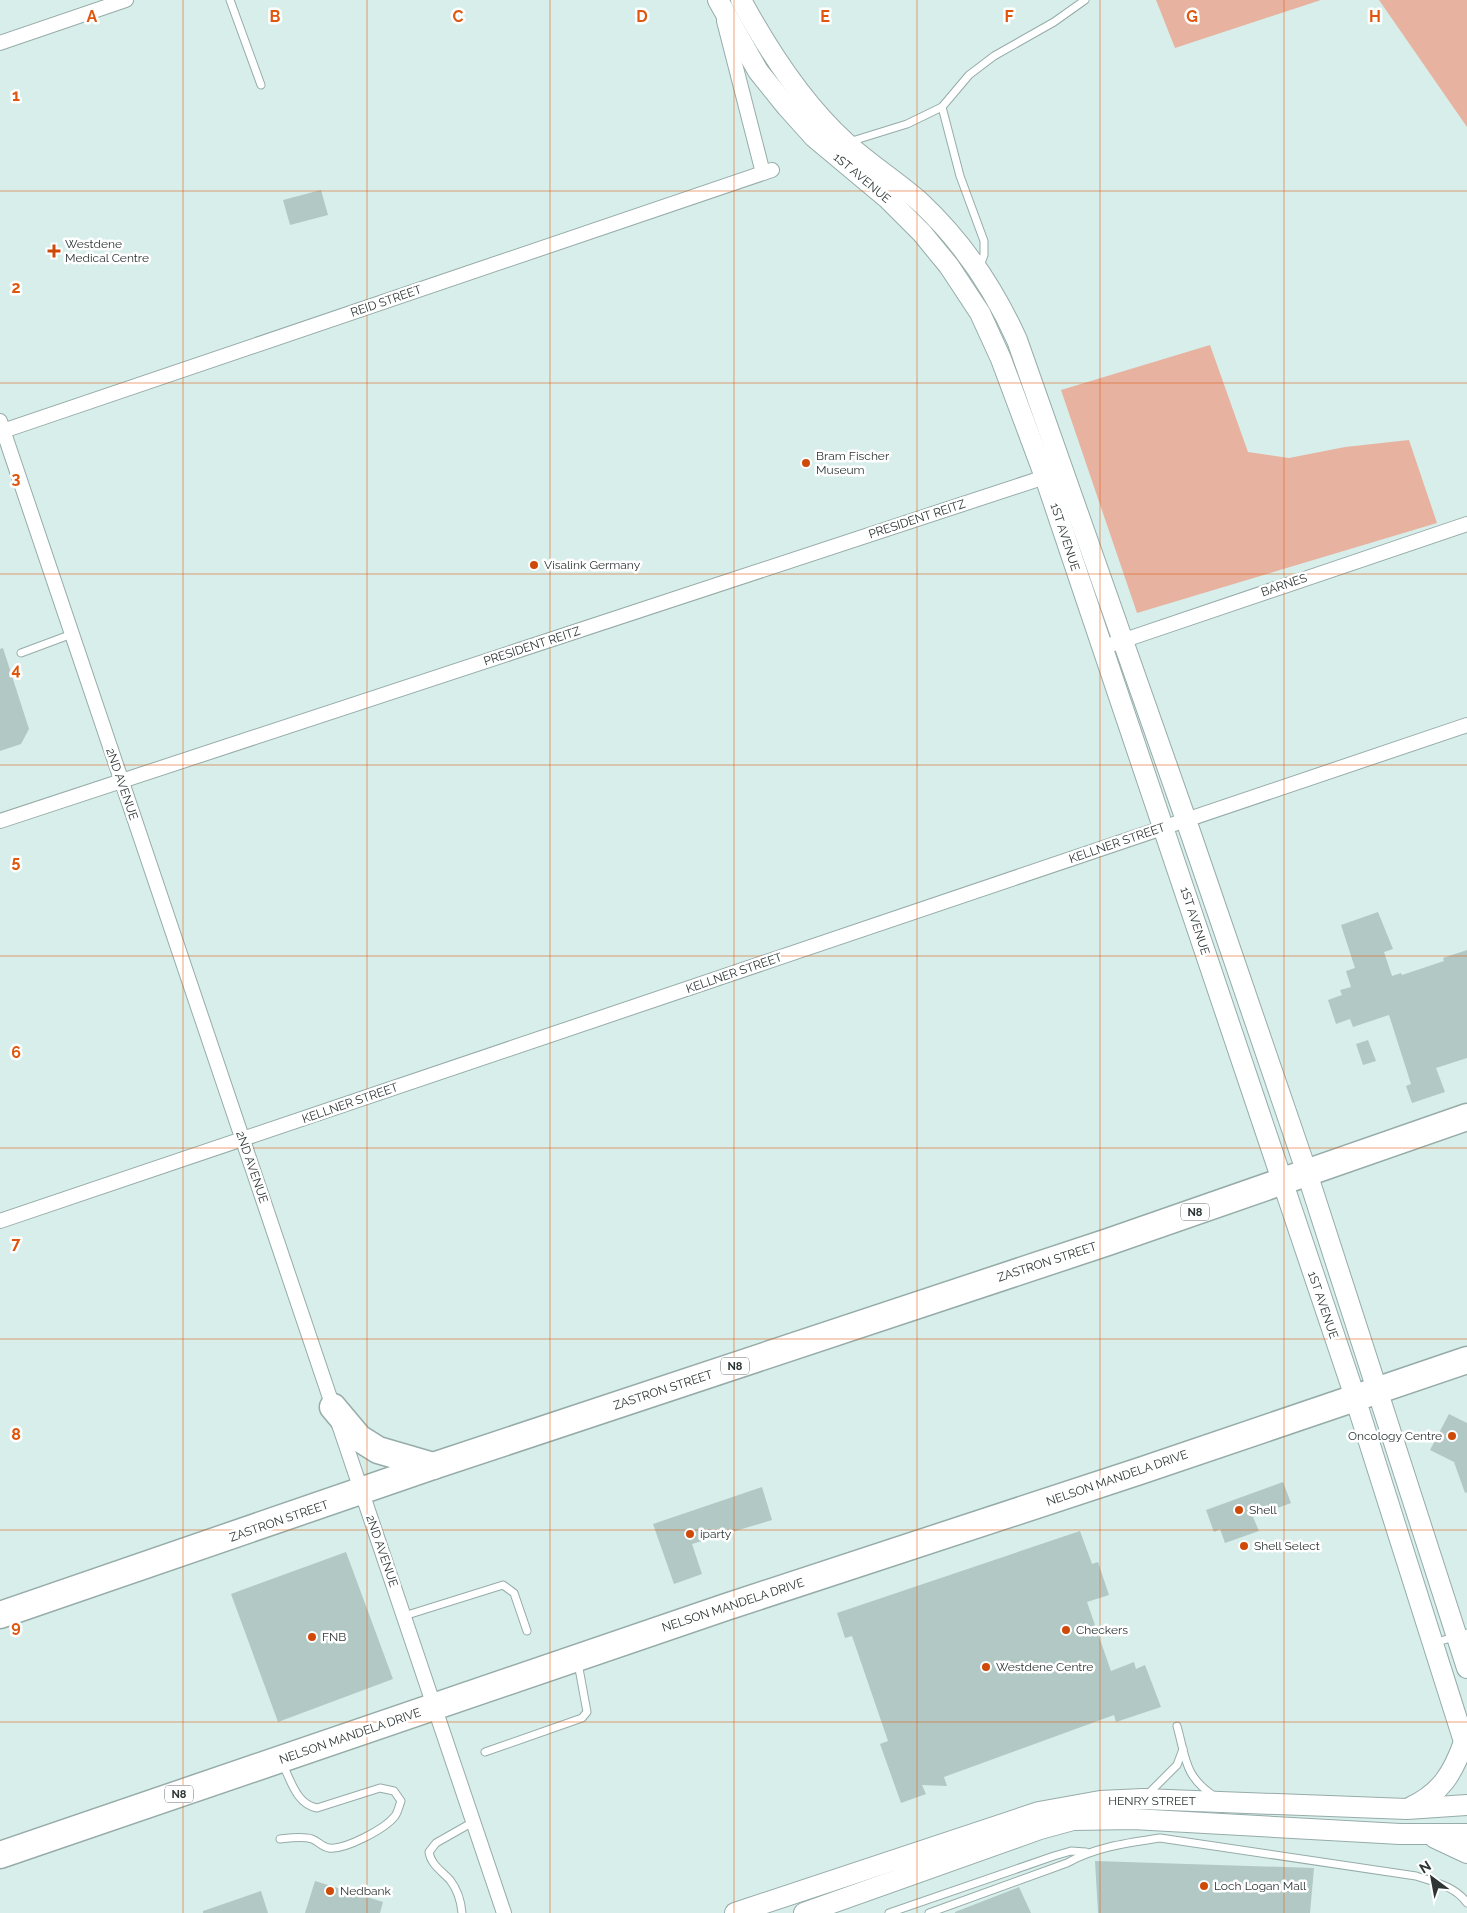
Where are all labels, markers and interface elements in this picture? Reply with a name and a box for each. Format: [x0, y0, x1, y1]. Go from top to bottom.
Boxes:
text: A [87, 7, 98, 26]
text: B [270, 7, 281, 26]
text: C [453, 7, 464, 26]
text: D [636, 7, 648, 26]
text: E [820, 7, 830, 26]
text: F [1004, 7, 1014, 26]
text: G [1186, 7, 1198, 26]
text: H [1369, 7, 1381, 26]
text: 1 [12, 86, 20, 105]
street label: 1ST AVENUE [830, 150, 894, 206]
place label: Westdene Medical Centre [65, 237, 149, 265]
marker: Westdene Medical Centre [47, 244, 61, 258]
text: 2 [11, 278, 21, 297]
street label: REID STREET [349, 282, 424, 320]
place label: Bram Fischer Museum [816, 449, 890, 477]
marker: Bram Fischer Museum [800, 457, 812, 469]
text: 3 [12, 469, 21, 488]
street label: PRESIDENT REITZ [867, 497, 968, 541]
street label: 1ST AVENUE [1047, 501, 1083, 573]
place label: Visalink Germany [544, 558, 641, 572]
marker: Visalink Germany [528, 559, 540, 571]
street label: BARNES [1259, 571, 1309, 599]
street label: PRESIDENT REITZ [482, 624, 583, 668]
text: 4 [11, 660, 21, 679]
street label: 2ND AVENUE [103, 746, 141, 822]
street label: KELLNER STREET [1067, 820, 1168, 866]
text: 5 [12, 852, 21, 871]
street label: 1ST AVENUE [1177, 885, 1213, 957]
street label: KELLNER STREET [684, 950, 785, 996]
text: 6 [11, 1043, 21, 1062]
street label: KELLNER STREET [300, 1080, 401, 1126]
street label: 2ND AVENUE [233, 1129, 271, 1205]
road number: N8 [1181, 1204, 1209, 1220]
text: 7 [12, 1234, 21, 1253]
street label: ZASTRON STREET [996, 1239, 1099, 1285]
street label: 1ST AVENUE [1305, 1269, 1341, 1341]
road number: N8 [721, 1358, 749, 1374]
street label: ZASTRON STREET [612, 1367, 715, 1413]
text: 8 [11, 1425, 21, 1444]
place label: Oncology Centre [1348, 1429, 1442, 1443]
marker: Oncology Centre [1446, 1430, 1458, 1442]
street label: NELSON MANDELA DRIVE [1044, 1447, 1190, 1509]
street label: ZASTRON STREET [228, 1497, 331, 1544]
place label: Shell [1249, 1503, 1278, 1517]
marker: Shell [1233, 1504, 1245, 1516]
street label: 2ND AVENUE [363, 1513, 401, 1589]
place label: iparty [700, 1527, 732, 1541]
marker: iparty [684, 1528, 696, 1540]
place label: Shell Select [1254, 1539, 1320, 1553]
marker: Shell Select [1238, 1540, 1250, 1552]
street label: NELSON MANDELA DRIVE [660, 1575, 806, 1635]
text: 9 [11, 1617, 21, 1636]
place label: Checkers [1076, 1623, 1128, 1637]
marker: Checkers [1060, 1624, 1072, 1636]
place label: FNB [322, 1630, 346, 1644]
marker: FNB [306, 1631, 318, 1643]
place label: Westdene Centre [996, 1660, 1093, 1674]
marker: Westdene Centre [980, 1661, 992, 1673]
street label: NELSON MANDELA DRIVE [277, 1705, 423, 1767]
road number: N8 [165, 1786, 193, 1802]
street label: HENRY STREET [1108, 1794, 1197, 1808]
north arrow [1407, 1853, 1457, 1903]
text: N [1416, 1857, 1434, 1877]
place label: Loch Logan Mall [1214, 1879, 1307, 1893]
marker: Loch Logan Mall [1198, 1880, 1210, 1892]
place label: Nedbank [340, 1884, 392, 1898]
marker: Nedbank [324, 1885, 336, 1897]

